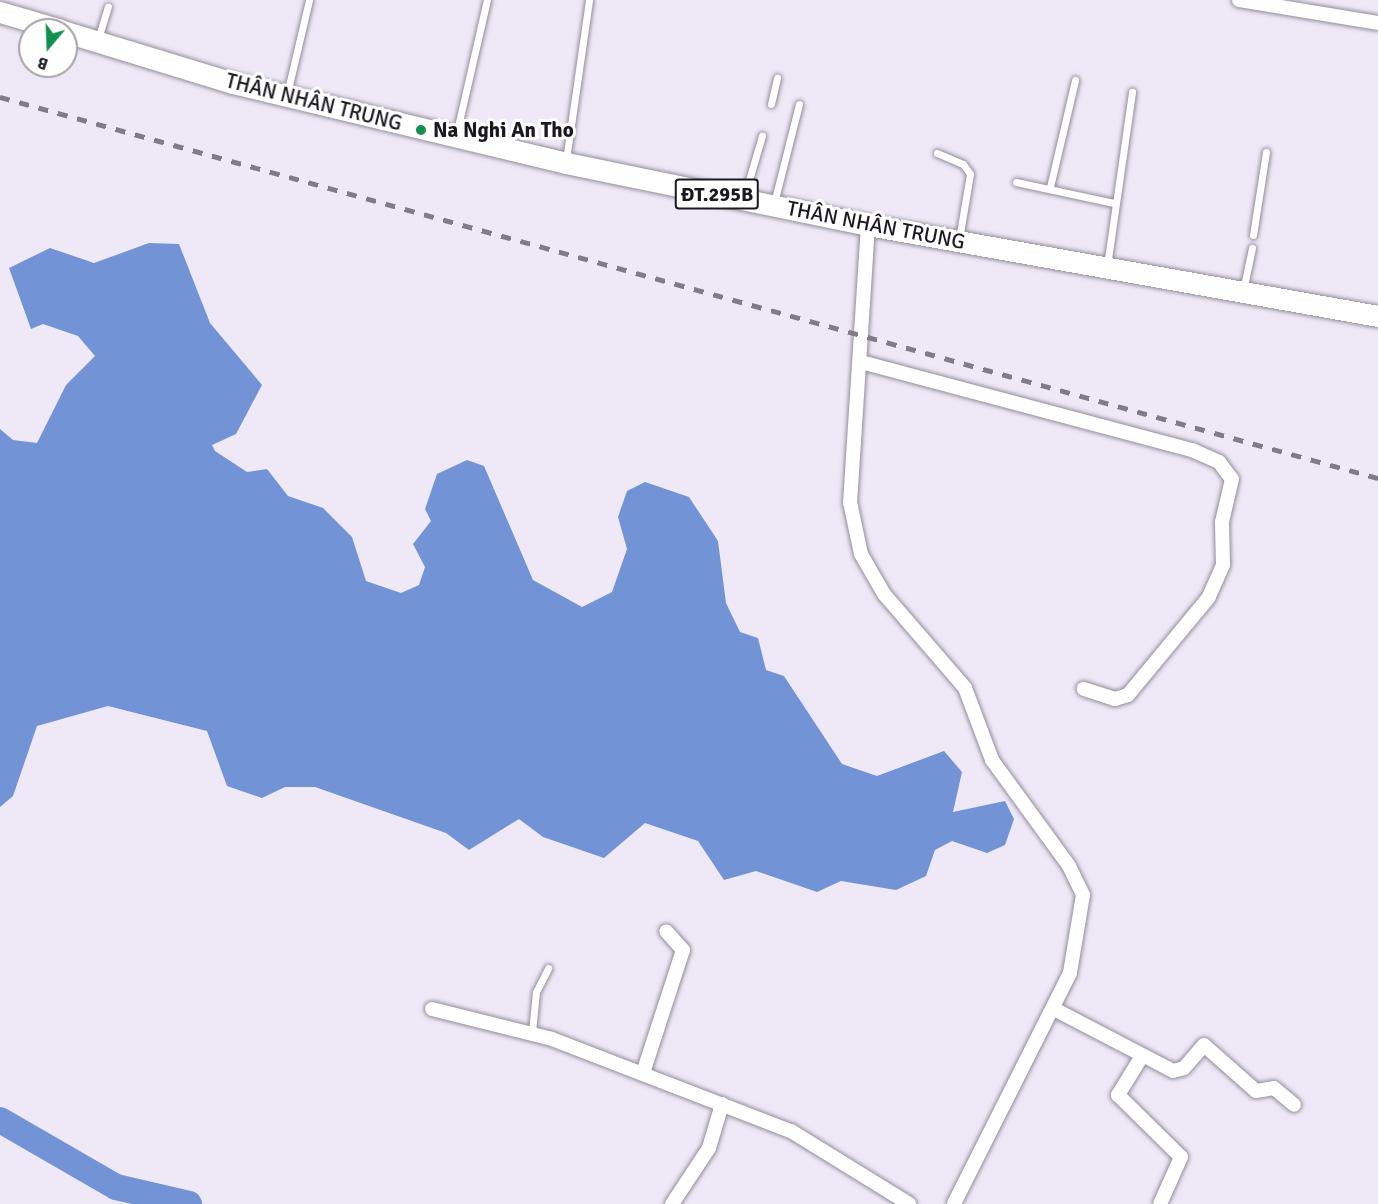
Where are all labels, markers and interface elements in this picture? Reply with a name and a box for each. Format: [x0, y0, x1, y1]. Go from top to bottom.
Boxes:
north arrow [18, 18, 78, 78]
text: B [35, 52, 51, 74]
street label: THÂN NHÂN TRUNG [223, 68, 405, 136]
place label: Na Nghi An Tho [433, 117, 574, 143]
marker: Na Nghi An Tho [414, 123, 428, 137]
road number: ĐT.295B [674, 177, 760, 211]
street label: THÂN NHÂN TRUNG [785, 195, 967, 255]

